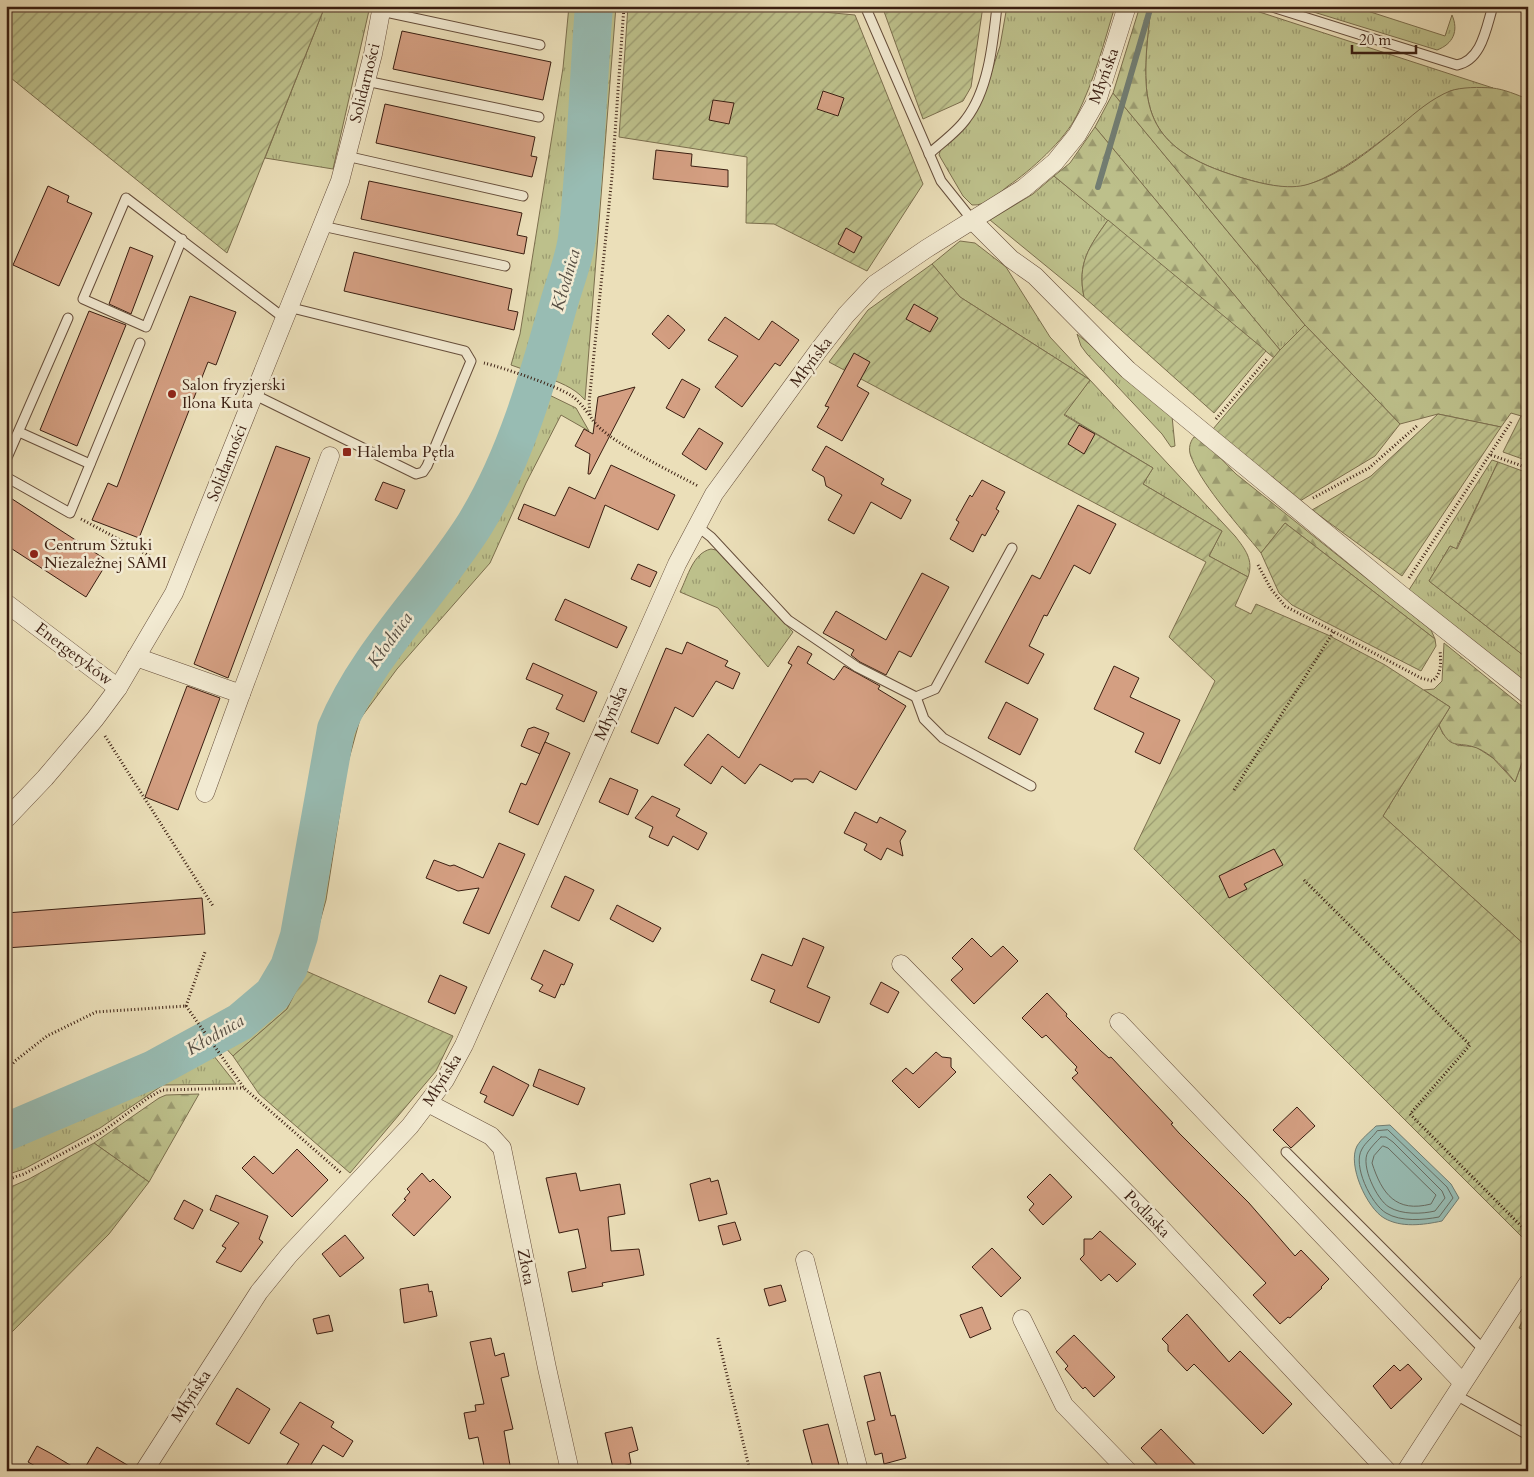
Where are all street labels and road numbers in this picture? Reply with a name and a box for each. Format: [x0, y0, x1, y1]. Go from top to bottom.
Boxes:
street label: Solidarności [344, 40, 386, 125]
street label: Młyńska [1084, 45, 1124, 107]
street label: Młyńska [785, 332, 837, 392]
street label: Solidarności [202, 421, 253, 505]
street label: Energetyków [31, 618, 117, 691]
street label: Młyńska [589, 682, 633, 744]
street label: Młyńska [417, 1050, 467, 1110]
street label: Podlaska [1119, 1185, 1175, 1243]
street label: Złota [512, 1247, 540, 1287]
street label: Młyńska [166, 1366, 216, 1426]

